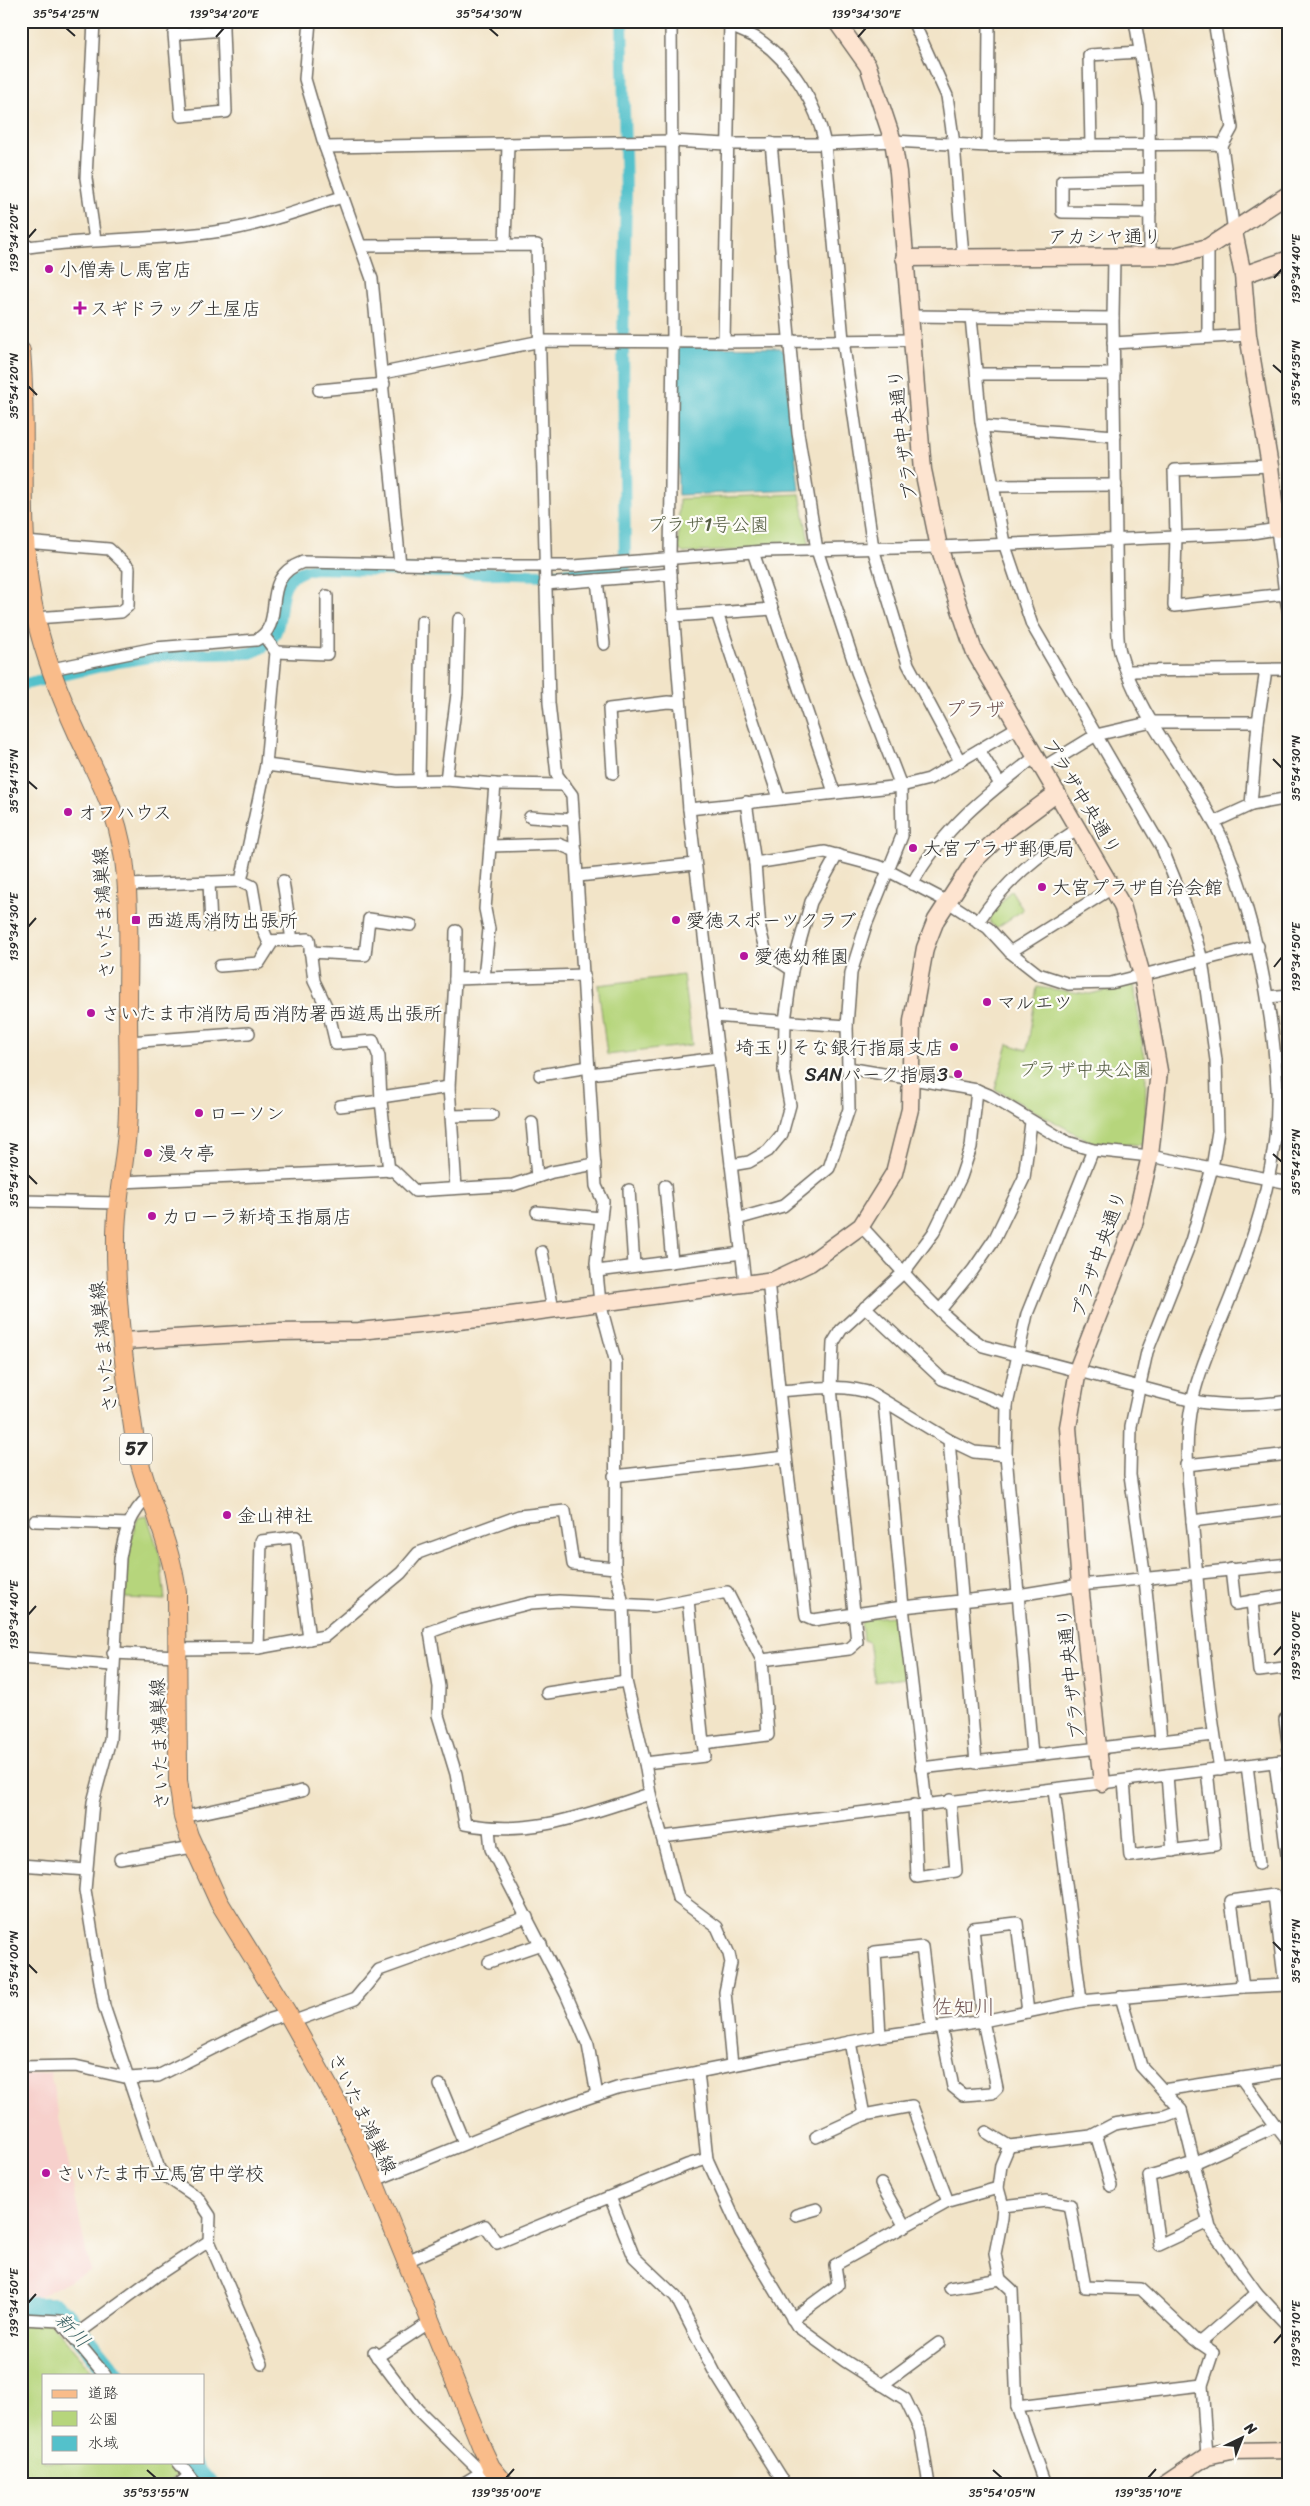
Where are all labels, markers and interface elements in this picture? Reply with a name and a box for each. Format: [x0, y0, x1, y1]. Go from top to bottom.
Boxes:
text: 35°54'25"N [33, 3, 100, 25]
text: 139°34'20"E [190, 3, 260, 25]
text: 35°54'30"N [456, 3, 523, 25]
text: 139°34'30"E [832, 3, 902, 25]
text: 139°34'20"E [3, 202, 25, 272]
street label: アカシヤ通り [1048, 220, 1162, 253]
text: 139°34'40"E [1285, 233, 1307, 304]
place label: 小僧寿し馬宮店 [59, 253, 192, 286]
marker: 小僧寿し馬宮店 [43, 263, 55, 275]
place label: スギドラッグ土屋店 [90, 292, 261, 325]
marker: スギドラッグ土屋店 [74, 302, 86, 314]
text: 35°54'35"N [1285, 340, 1307, 406]
text: 35°54'20"N [3, 352, 25, 419]
street label: プラザ中央通り [878, 367, 927, 503]
park label: プラザ1号公園 [647, 508, 769, 541]
district label: プラザ [945, 692, 1005, 727]
street label: プラザ中央通り [1033, 731, 1130, 862]
text: 35°54'30"N [1285, 734, 1307, 801]
text: 35°54'15"N [3, 748, 25, 813]
place label: オフハウス [78, 796, 172, 829]
marker: オフハウス [62, 806, 74, 818]
place label: 大宮プラザ郵便局 [923, 832, 1075, 865]
marker: 大宮プラザ郵便局 [907, 842, 919, 854]
street label: さいたま鴻巣線 [84, 846, 123, 980]
place label: 大宮プラザ自治会館 [1052, 871, 1223, 904]
marker: 大宮プラザ自治会館 [1036, 881, 1048, 893]
text: 139°34'30"E [3, 891, 25, 961]
place label: 西遊馬消防出張所 [146, 904, 298, 937]
place label: 愛徳スポーツクラブ [686, 904, 857, 937]
marker: 西遊馬消防出張所 [130, 914, 142, 926]
marker: 愛徳スポーツクラブ [670, 914, 682, 926]
text: 139°34'50"E [1285, 921, 1307, 992]
place label: 愛徳幼稚園 [754, 940, 849, 973]
marker: 愛徳幼稚園 [738, 950, 750, 962]
place label: マルエツ [997, 986, 1073, 1019]
marker: マルエツ [981, 996, 993, 1008]
place label: さいたま市消防局西消防署西遊馬出張所 [101, 997, 442, 1030]
marker: さいたま市消防局西消防署西遊馬出張所 [85, 1007, 97, 1019]
place label: 埼玉りそな銀行指扇支店 [735, 1031, 944, 1064]
marker: 埼玉りそな銀行指扇支店 [948, 1041, 960, 1053]
park label: プラザ中央公園 [1018, 1053, 1152, 1086]
place label: SANパーク指扇3 [805, 1058, 949, 1091]
marker: SANパーク指扇3 [952, 1068, 964, 1080]
place label: ローソン [209, 1097, 285, 1130]
marker: ローソン [193, 1107, 205, 1119]
text: 35°54'25"N [1285, 1128, 1307, 1195]
place label: 漫々亭 [158, 1137, 215, 1170]
text: 35°54'10"N [3, 1142, 25, 1207]
marker: 漫々亭 [142, 1147, 154, 1159]
street label: プラザ中央通り [1061, 1186, 1136, 1322]
place label: カローラ新埼玉指扇店 [162, 1200, 352, 1233]
marker: カローラ新埼玉指扇店 [146, 1210, 158, 1222]
street label: さいたま鴻巣線 [80, 1279, 127, 1414]
road number: 57 [120, 1434, 152, 1465]
place label: 金山神社 [237, 1499, 313, 1532]
marker: 金山神社 [221, 1509, 233, 1521]
text: 139°34'40"E [3, 1579, 25, 1650]
street label: プラザ中央通り [1047, 1606, 1094, 1742]
text: 139°35'00"E [1285, 1610, 1307, 1681]
street label: さいたま鴻巣線 [141, 1677, 178, 1811]
text: 35°54'15"N [1285, 1918, 1307, 1983]
text: 35°54'00"N [3, 1930, 25, 1997]
district label: 佐知川 [933, 1988, 996, 2026]
street label: さいたま鴻巣線 [319, 2047, 406, 2180]
place label: さいたま市立馬宮中学校 [56, 2157, 264, 2190]
marker: さいたま市立馬宮中学校 [40, 2167, 52, 2179]
text: 139°34'50"E [3, 2267, 25, 2338]
text: 139°35'10"E [1285, 2299, 1307, 2368]
water label: 新川 [46, 2304, 99, 2357]
legend [42, 2374, 205, 2464]
text: 道路 [88, 2380, 118, 2406]
text: 公園 [88, 2406, 118, 2432]
north arrow [1218, 2414, 1268, 2464]
text: N [1238, 2416, 1263, 2442]
text: 水域 [88, 2430, 118, 2456]
text: 35°53'55"N [123, 2482, 189, 2504]
text: 139°35'00"E [471, 2482, 542, 2504]
text: 35°54'05"N [969, 2482, 1036, 2504]
text: 139°35'10"E [1115, 2482, 1183, 2504]

